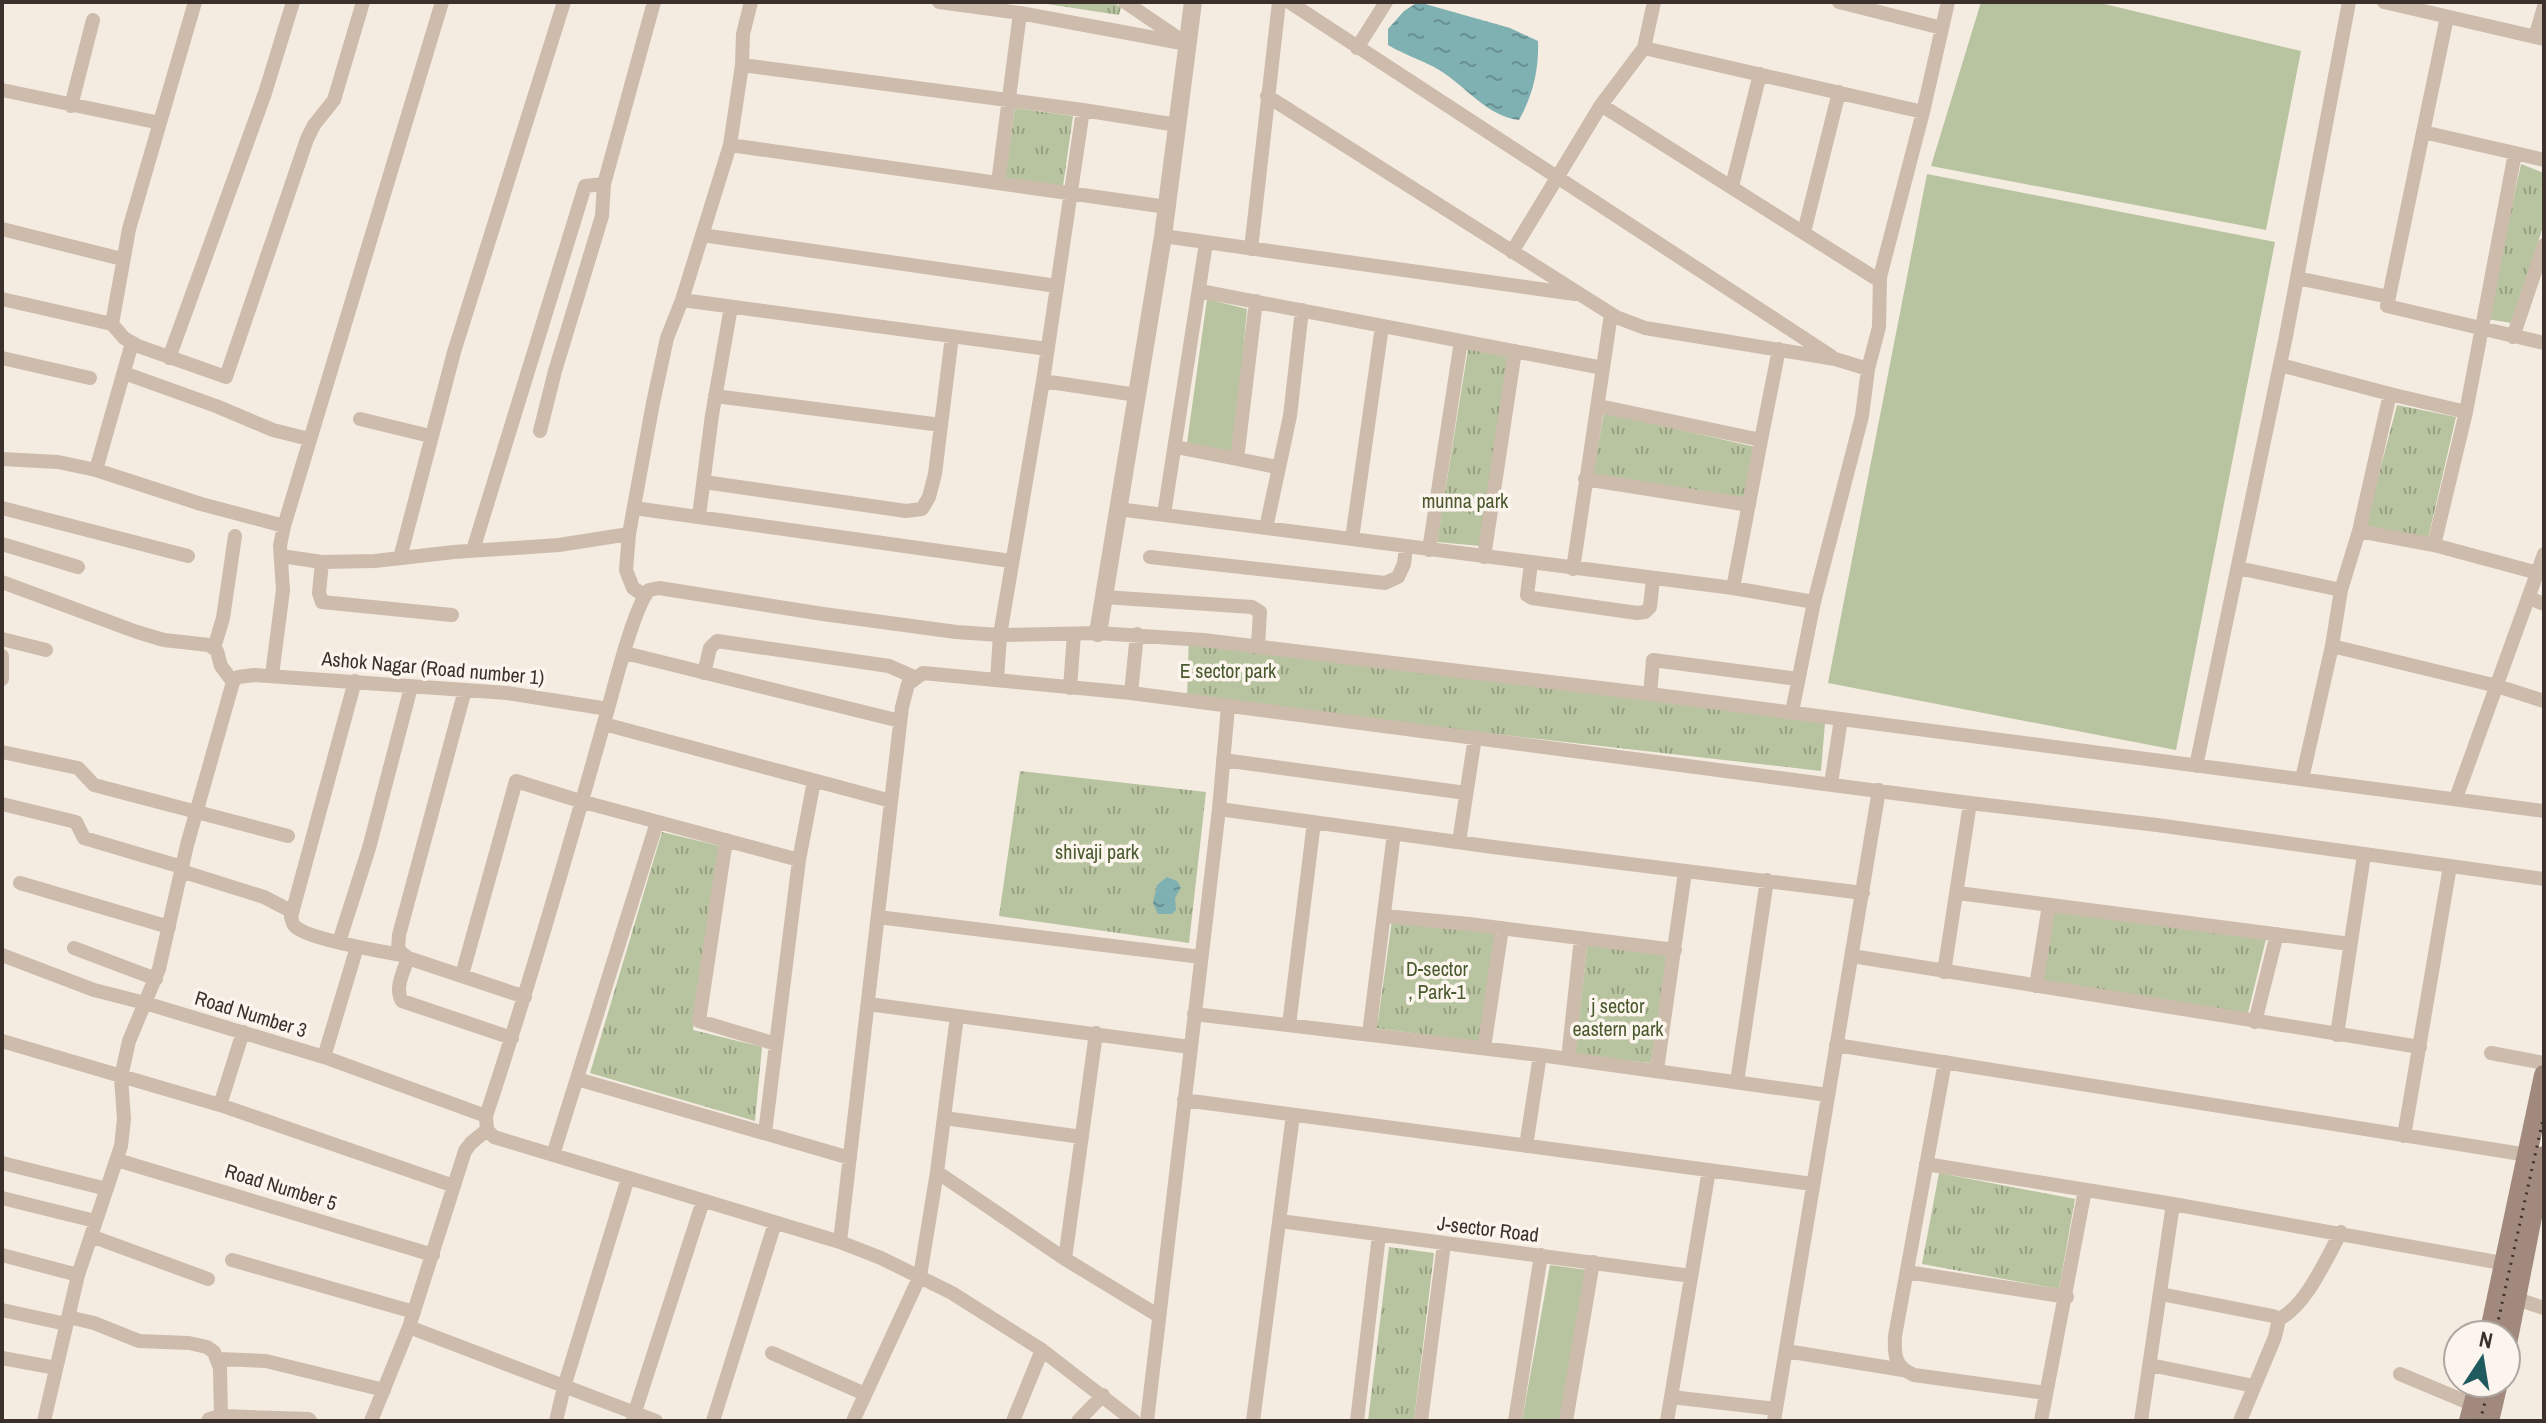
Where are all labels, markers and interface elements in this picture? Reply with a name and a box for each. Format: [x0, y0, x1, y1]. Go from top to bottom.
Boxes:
park label: munna park [1422, 487, 1509, 514]
street label: Ashok Nagar (Road number 1) [320, 644, 545, 691]
park label: E sector park [1180, 657, 1277, 684]
park label: shivaji park [1055, 838, 1140, 865]
park label: D-sector , Park-1 [1406, 955, 1469, 1005]
street label: Road Number 3 [192, 984, 310, 1043]
park label: j sector eastern park [1572, 992, 1664, 1042]
street label: Road Number 5 [222, 1157, 340, 1216]
street label: J-sector Road [1436, 1209, 1540, 1248]
north arrow [2442, 1319, 2522, 1399]
text: N [2477, 1323, 2496, 1355]

